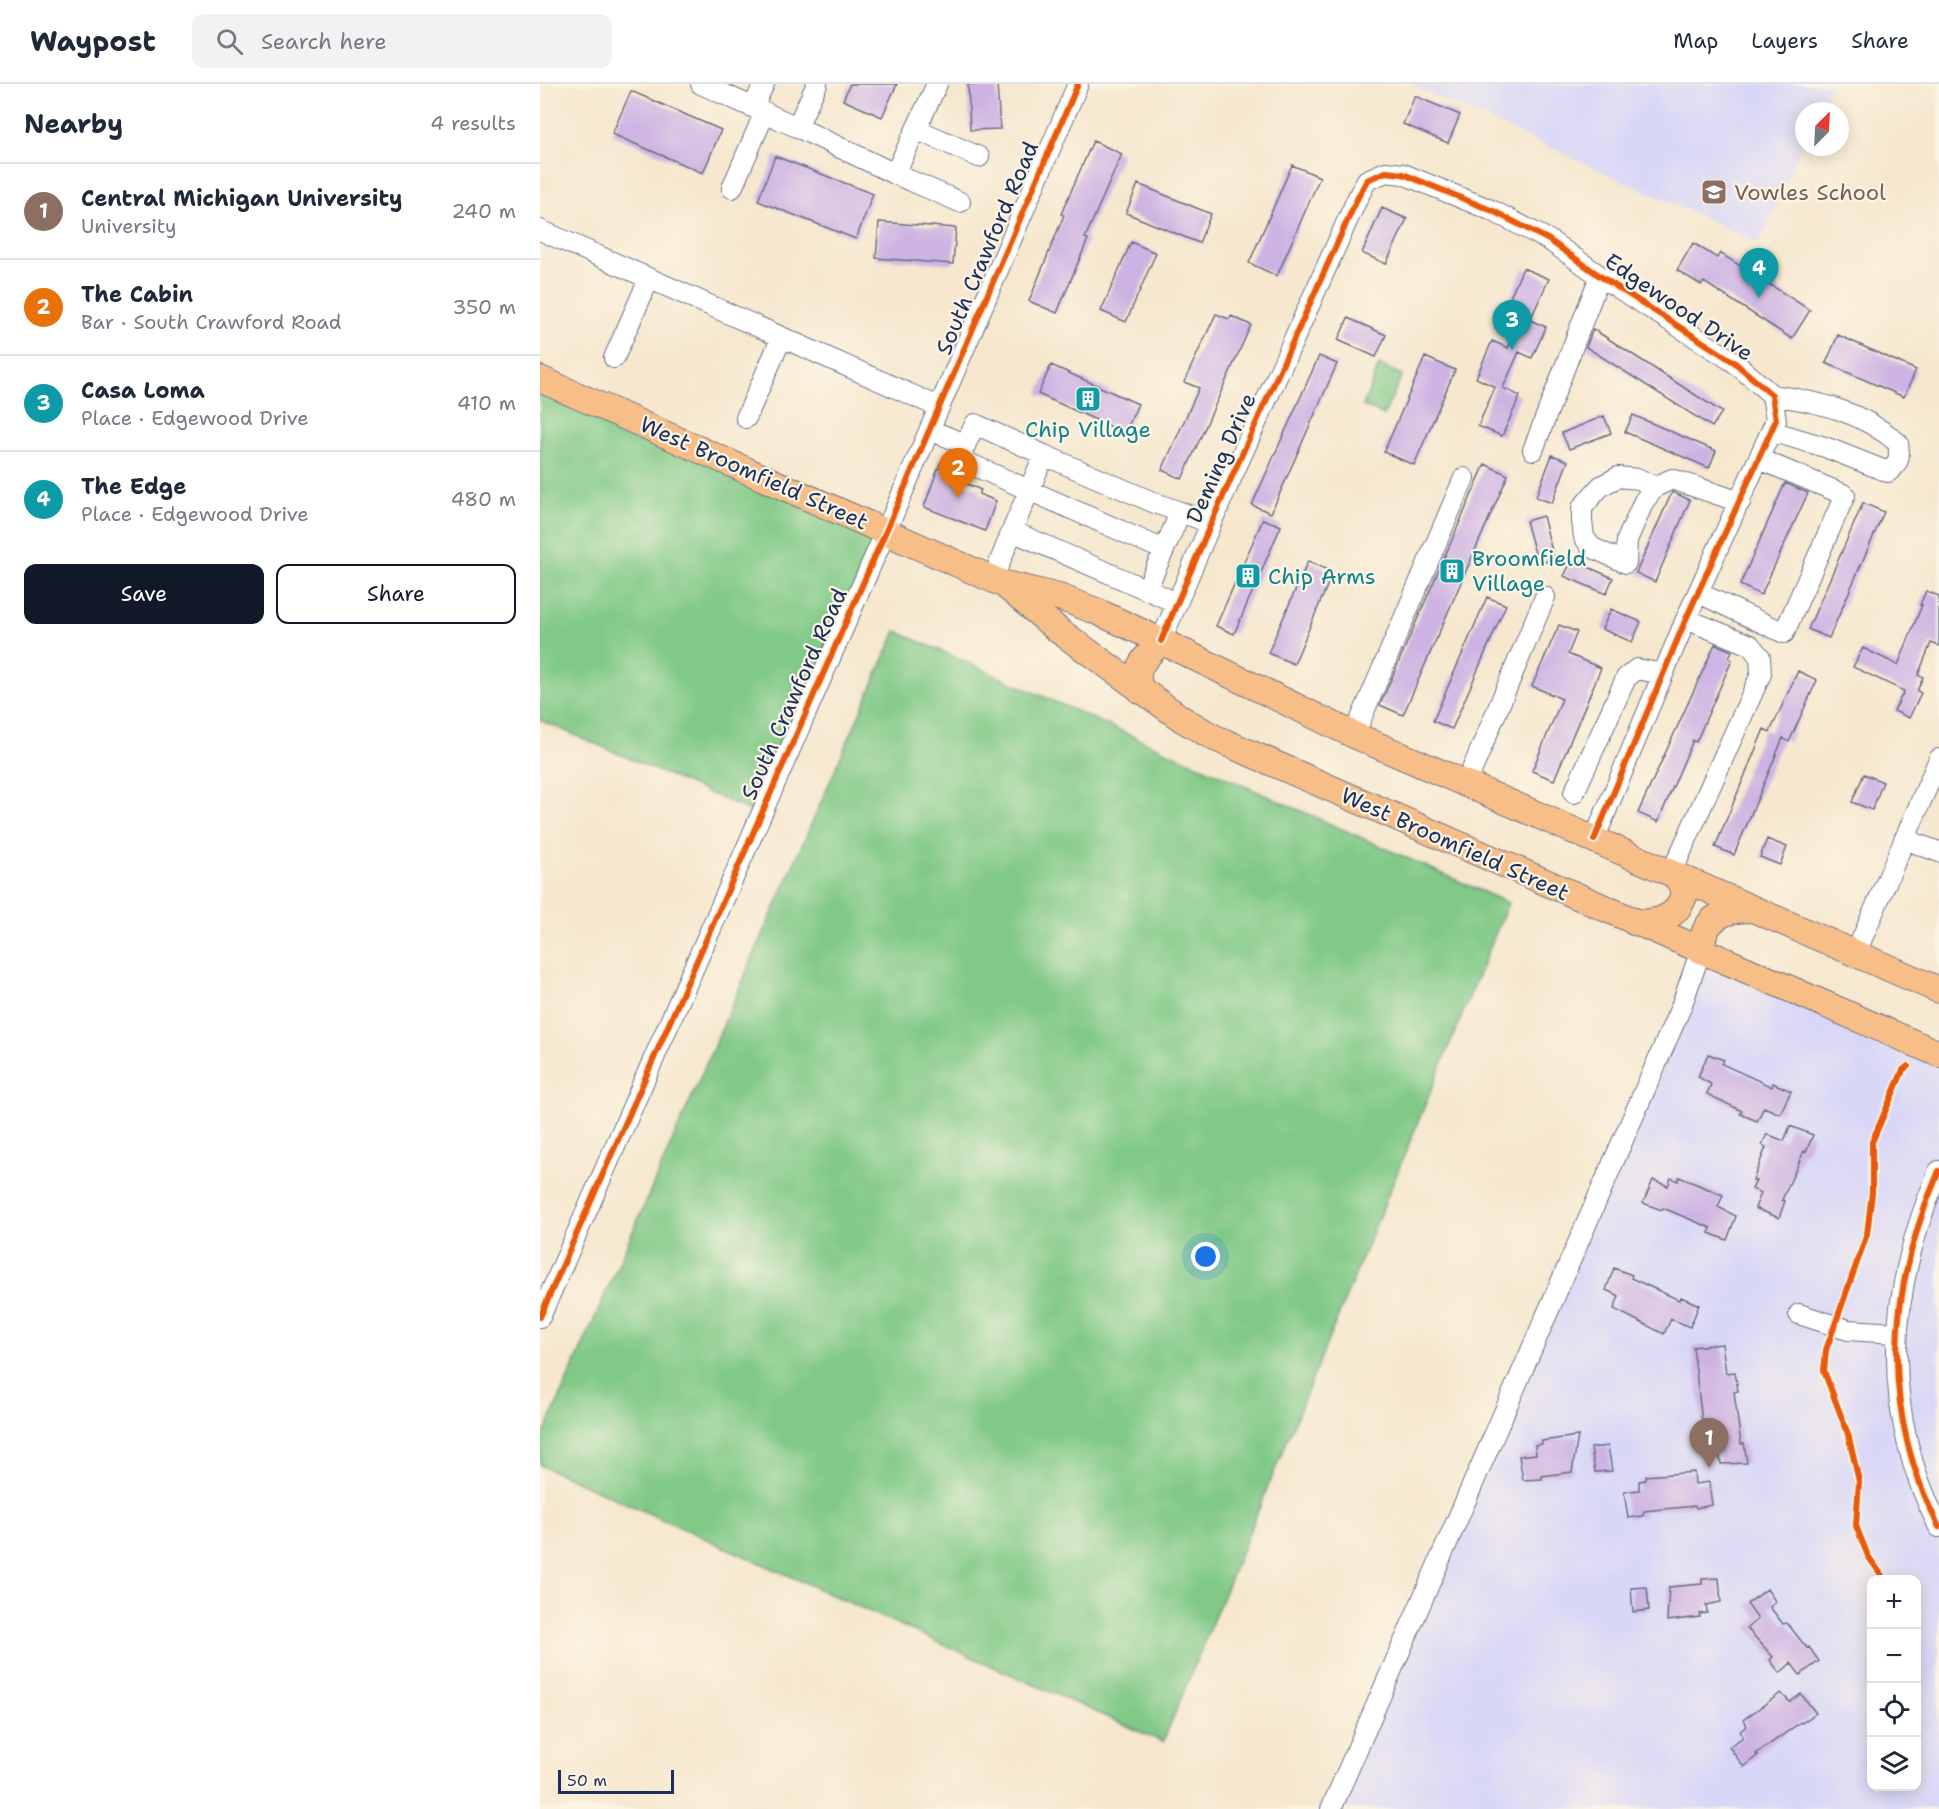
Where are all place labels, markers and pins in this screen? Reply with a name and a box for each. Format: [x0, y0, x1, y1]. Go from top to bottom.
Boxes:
school or university icon: Vowles School [1699, 177, 1729, 207]
place label: Vowles School [1734, 178, 1886, 207]
pin: 4 [1740, 248, 1778, 298]
pin: 3 [1492, 300, 1532, 350]
building icon: Chip Village [1073, 384, 1103, 414]
place label: Chip Village [1025, 415, 1151, 444]
pin: 2 [938, 448, 978, 498]
place label: Broomfield Village [1472, 544, 1587, 598]
building icon: Broomfield Village [1437, 556, 1467, 586]
building icon: Chip Arms [1233, 561, 1263, 591]
place label: Chip Arms [1268, 562, 1376, 591]
pin: 1 [1690, 1418, 1728, 1468]

